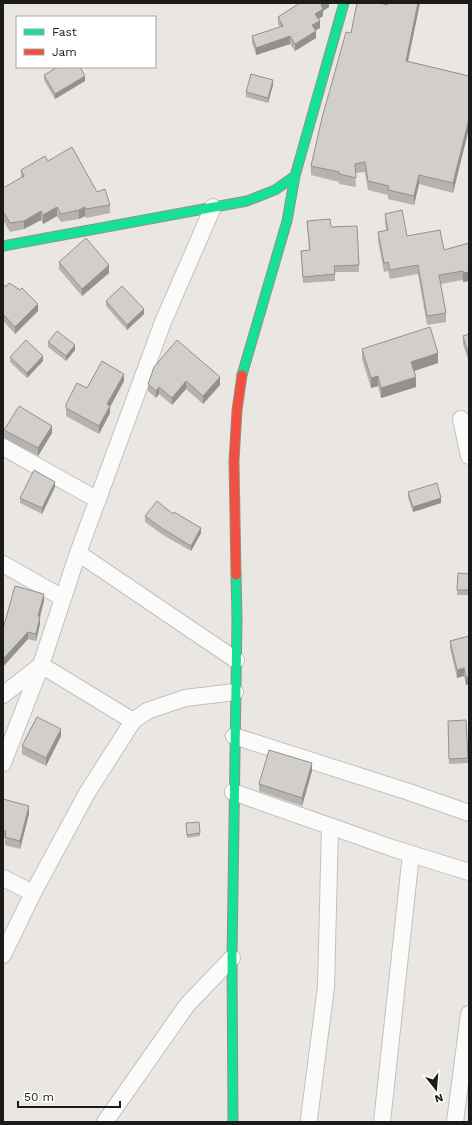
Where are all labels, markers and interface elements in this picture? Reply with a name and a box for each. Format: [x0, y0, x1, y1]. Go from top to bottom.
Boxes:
legend [16, 16, 156, 68]
text: Fast [52, 25, 77, 39]
text: Jam [52, 45, 77, 59]
north arrow [416, 1069, 456, 1109]
scale bar [18, 1083, 120, 1109]
text: 50 m [24, 1090, 54, 1104]
text: N [433, 1091, 445, 1105]

